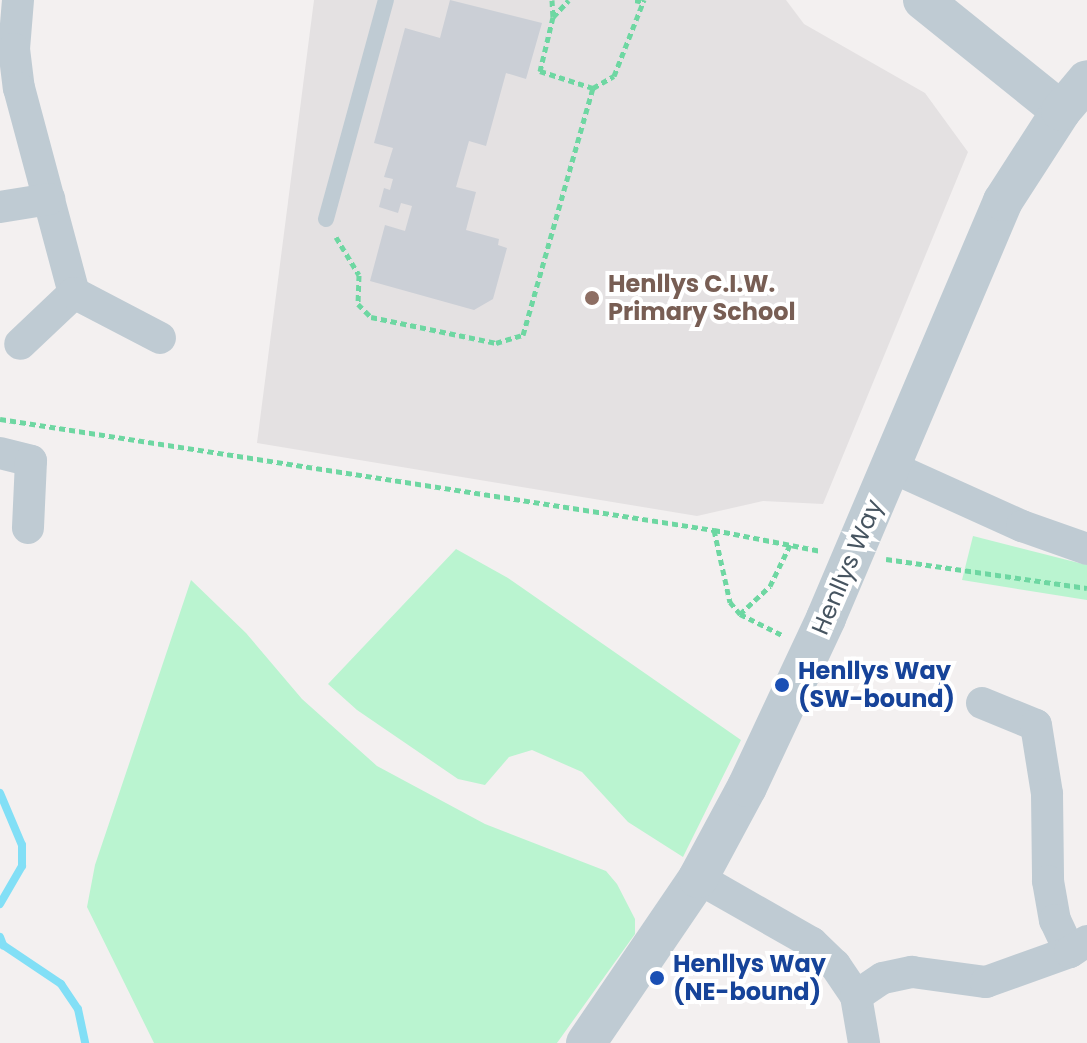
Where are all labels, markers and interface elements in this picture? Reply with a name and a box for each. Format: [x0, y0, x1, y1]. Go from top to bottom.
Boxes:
place label: Henllys C.I.W. Primary School [608, 270, 796, 326]
marker: Henllys C.I.W. Primary School [583, 289, 601, 307]
street label: Henllys Way [806, 495, 888, 639]
place label: Henllys Way (SW-bound) [798, 657, 955, 713]
marker: Henllys Way (SW-bound) [773, 676, 791, 694]
place label: Henllys Way (NE-bound) [673, 950, 826, 1006]
marker: Henllys Way (NE-bound) [648, 969, 666, 987]

